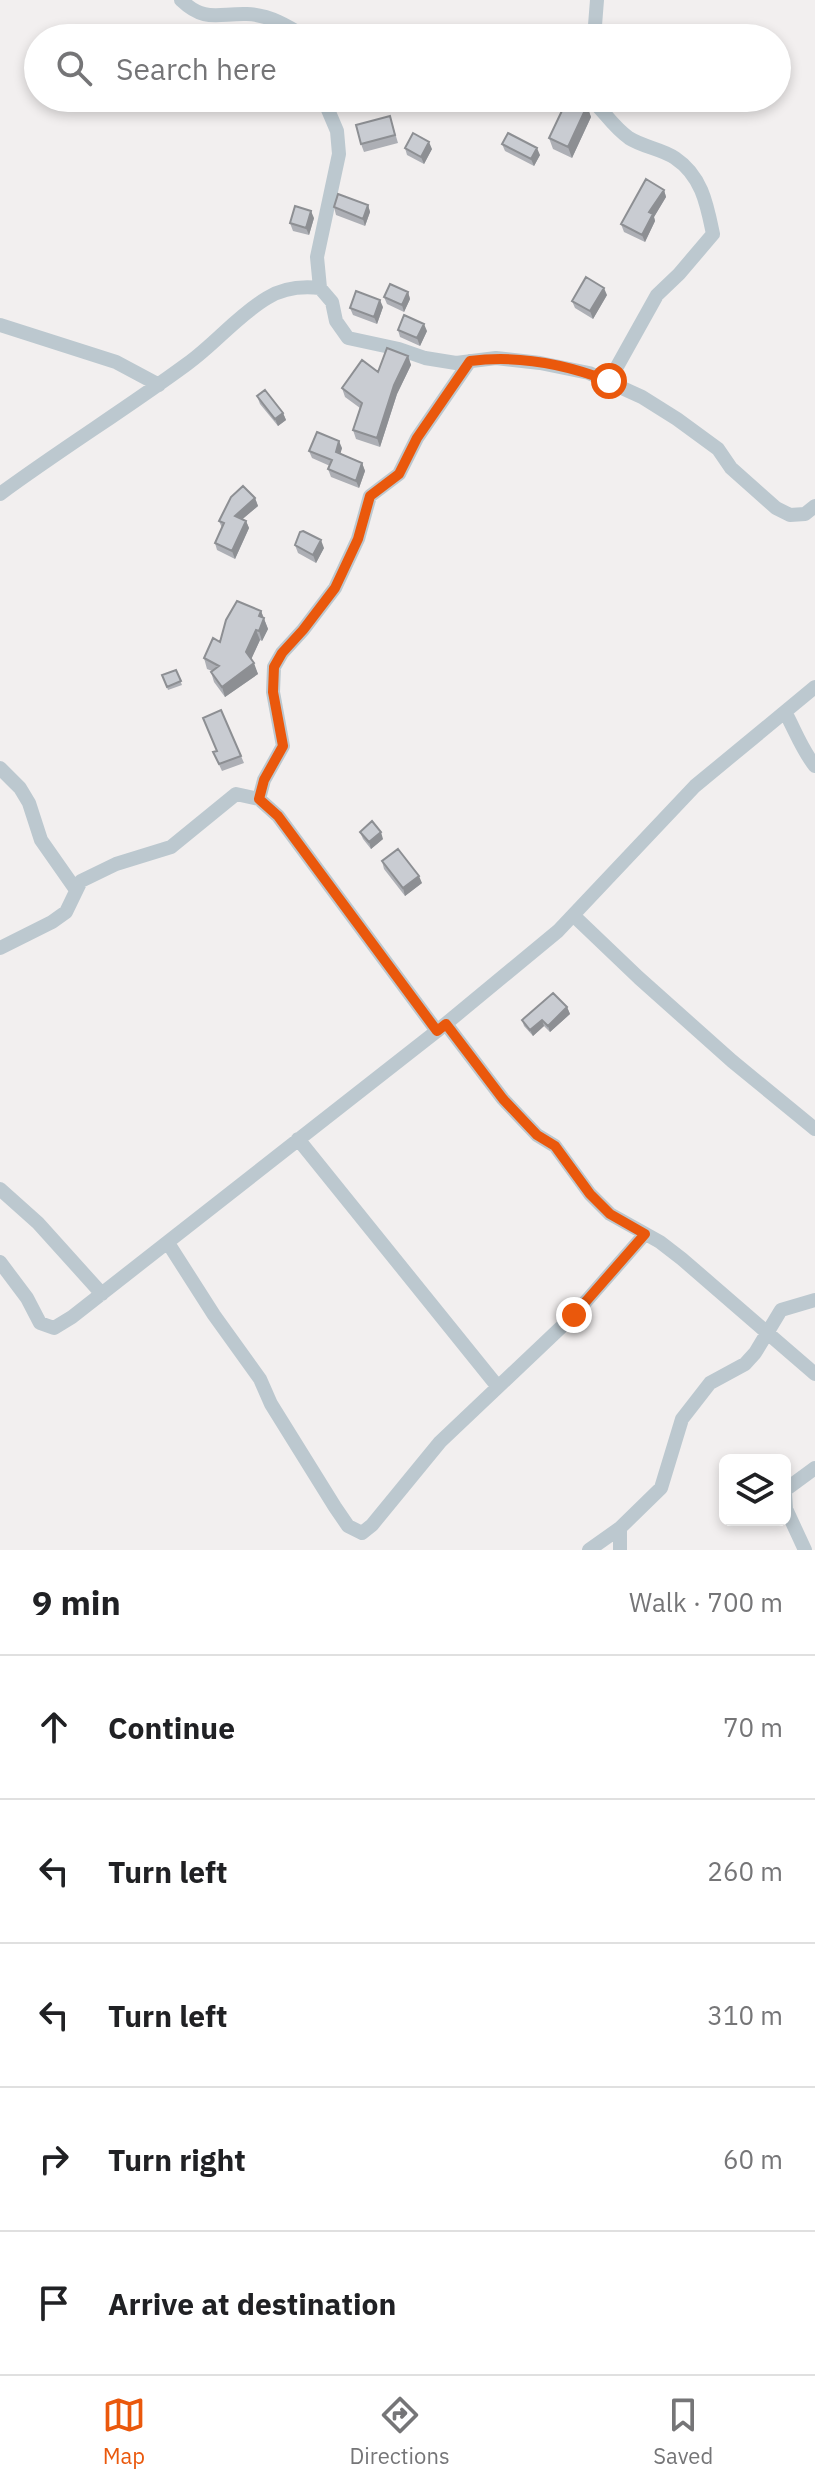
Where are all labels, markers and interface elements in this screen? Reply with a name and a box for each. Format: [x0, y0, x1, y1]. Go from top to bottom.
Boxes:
search box [24, 24, 791, 112]
icon: search [52, 46, 96, 90]
text: Search here [116, 49, 277, 88]
route start [591, 363, 627, 399]
route end [556, 1297, 592, 1333]
map controls [719, 1454, 791, 1526]
button: layers [719, 1454, 791, 1526]
text: 9 min [32, 1580, 121, 1624]
text: Walk · 700 m [629, 1585, 783, 1619]
icon: ahead [32, 1705, 76, 1749]
text: Continue [108, 1708, 235, 1747]
text: 70 m [723, 1710, 783, 1744]
icon: left [32, 1849, 76, 1893]
text: Turn left [108, 1852, 227, 1891]
text: 260 m [707, 1854, 783, 1888]
icon: left [32, 1993, 76, 2037]
text: Turn left [108, 1996, 227, 2035]
text: 310 m [707, 1998, 783, 2032]
icon: right [32, 2137, 76, 2181]
text: Turn right [108, 2140, 246, 2179]
text: 60 m [723, 2142, 783, 2176]
icon: arrive [32, 2281, 76, 2325]
text: Arrive at destination [108, 2284, 396, 2323]
tab: Map [102, 2393, 146, 2470]
tab: Directions [350, 2393, 450, 2470]
tab: Saved [653, 2393, 713, 2470]

